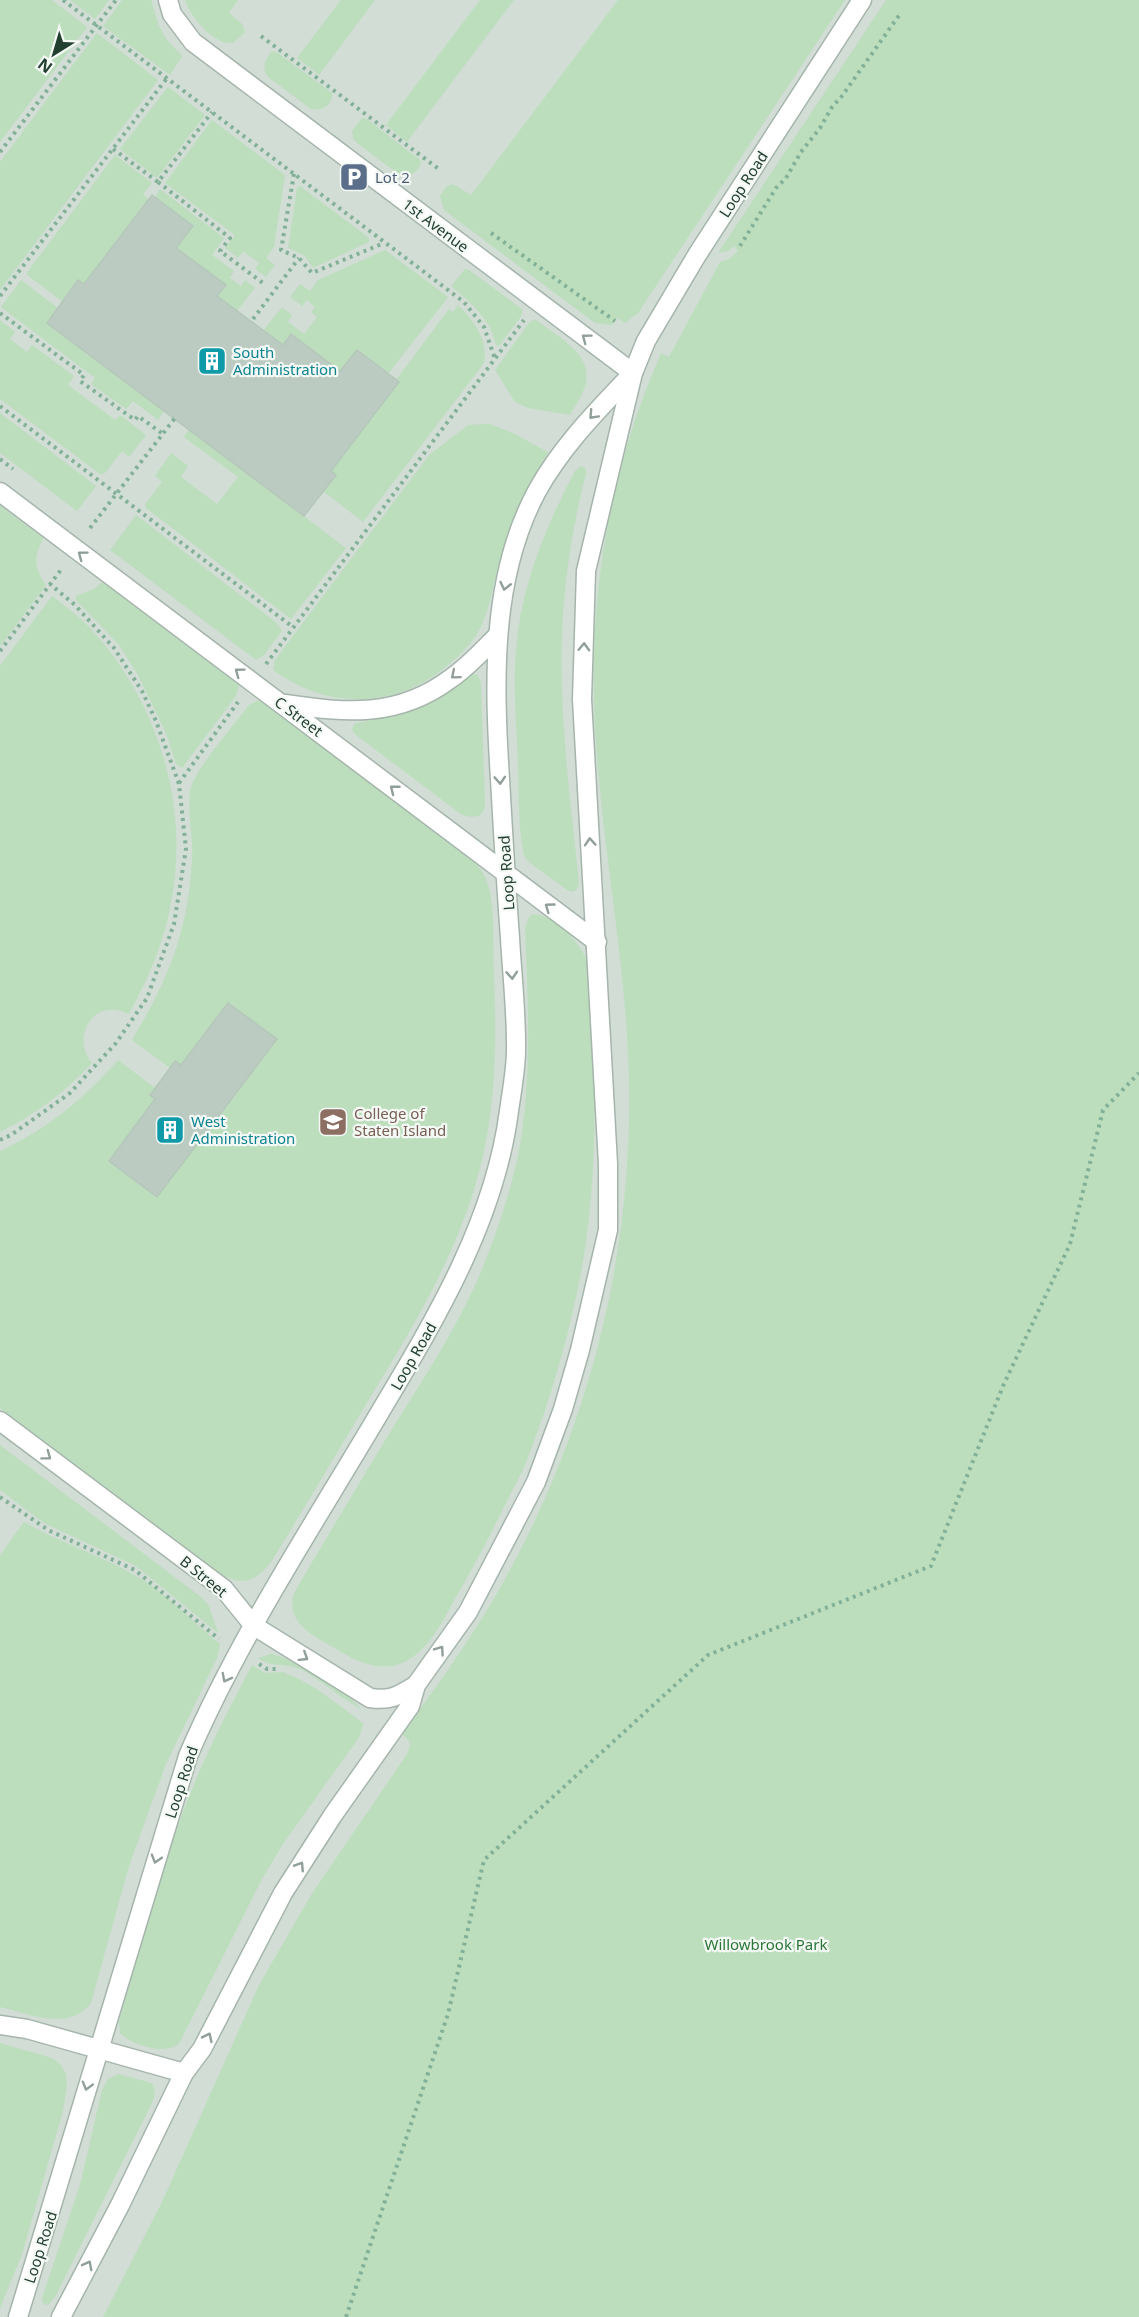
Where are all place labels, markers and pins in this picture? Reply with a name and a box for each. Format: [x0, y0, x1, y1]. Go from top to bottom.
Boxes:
parking icon: Lot 2 [338, 161, 370, 193]
place label: Lot 2 [375, 167, 410, 187]
place label: South Administration [233, 342, 337, 379]
building icon: South Administration [196, 345, 228, 377]
place label: College of Staten Island [354, 1103, 446, 1140]
school or university icon: College of Staten Island [317, 1106, 349, 1138]
place label: West Administration [191, 1111, 295, 1148]
building icon: West Administration [154, 1114, 186, 1146]

